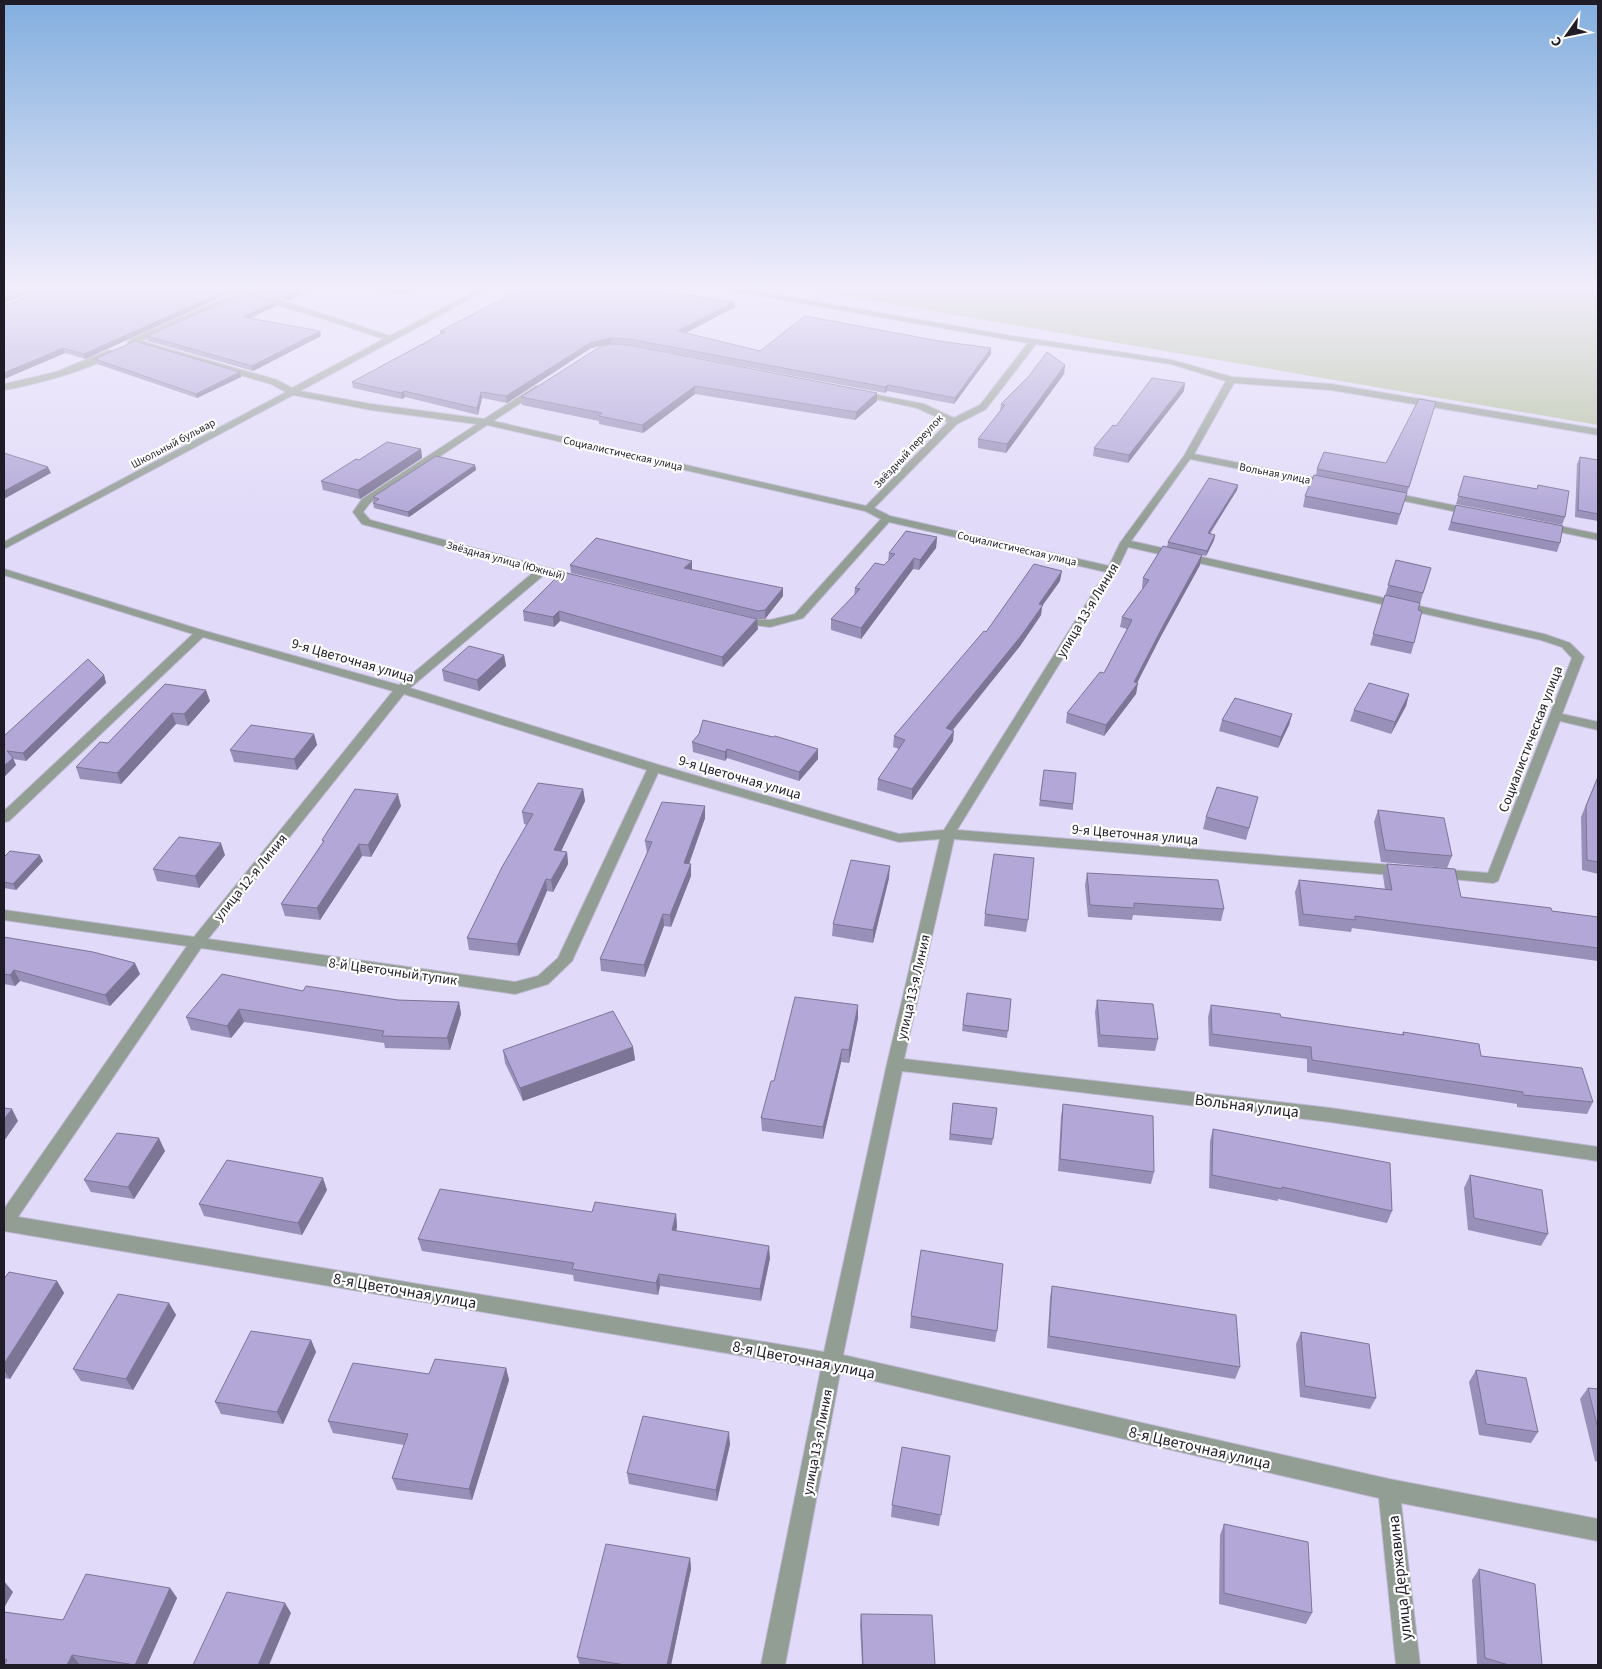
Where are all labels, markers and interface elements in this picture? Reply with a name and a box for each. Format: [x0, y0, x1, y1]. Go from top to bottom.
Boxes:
north arrow [1542, 10, 1592, 60]
text: С [1546, 33, 1568, 50]
street label: Звёздный переулок [870, 411, 947, 491]
street label: Школьный бульвар [128, 415, 218, 472]
street label: Социалистическая улица [562, 432, 684, 475]
street label: Вольная улица [1238, 459, 1312, 488]
street label: Социалистическая улица [956, 527, 1078, 570]
street label: Звёздная улица (Южный) [445, 537, 567, 584]
street label: улица 13-я Линия [1052, 559, 1124, 662]
street label: 9-я Цветочная улица [289, 634, 416, 688]
street label: Социалистическая улица [1494, 663, 1568, 815]
street label: 9-я Цветочная улица [676, 751, 803, 805]
street label: 9-я Цветочная улица [1071, 820, 1199, 850]
street label: улица 12-я Линия [209, 830, 292, 926]
street label: улица 13-я Линия [892, 933, 936, 1042]
street label: 8-й Цветочный тупик [327, 953, 458, 991]
street label: Вольная улица [1193, 1089, 1300, 1123]
street label: 8-я Цветочная улица [332, 1268, 478, 1314]
street label: 8-я Цветочная улица [731, 1335, 877, 1385]
street label: улица 13-я Линия [798, 1388, 838, 1497]
street label: 8-я Цветочная улица [1127, 1421, 1273, 1475]
street label: улица Державина [1382, 1514, 1417, 1641]

